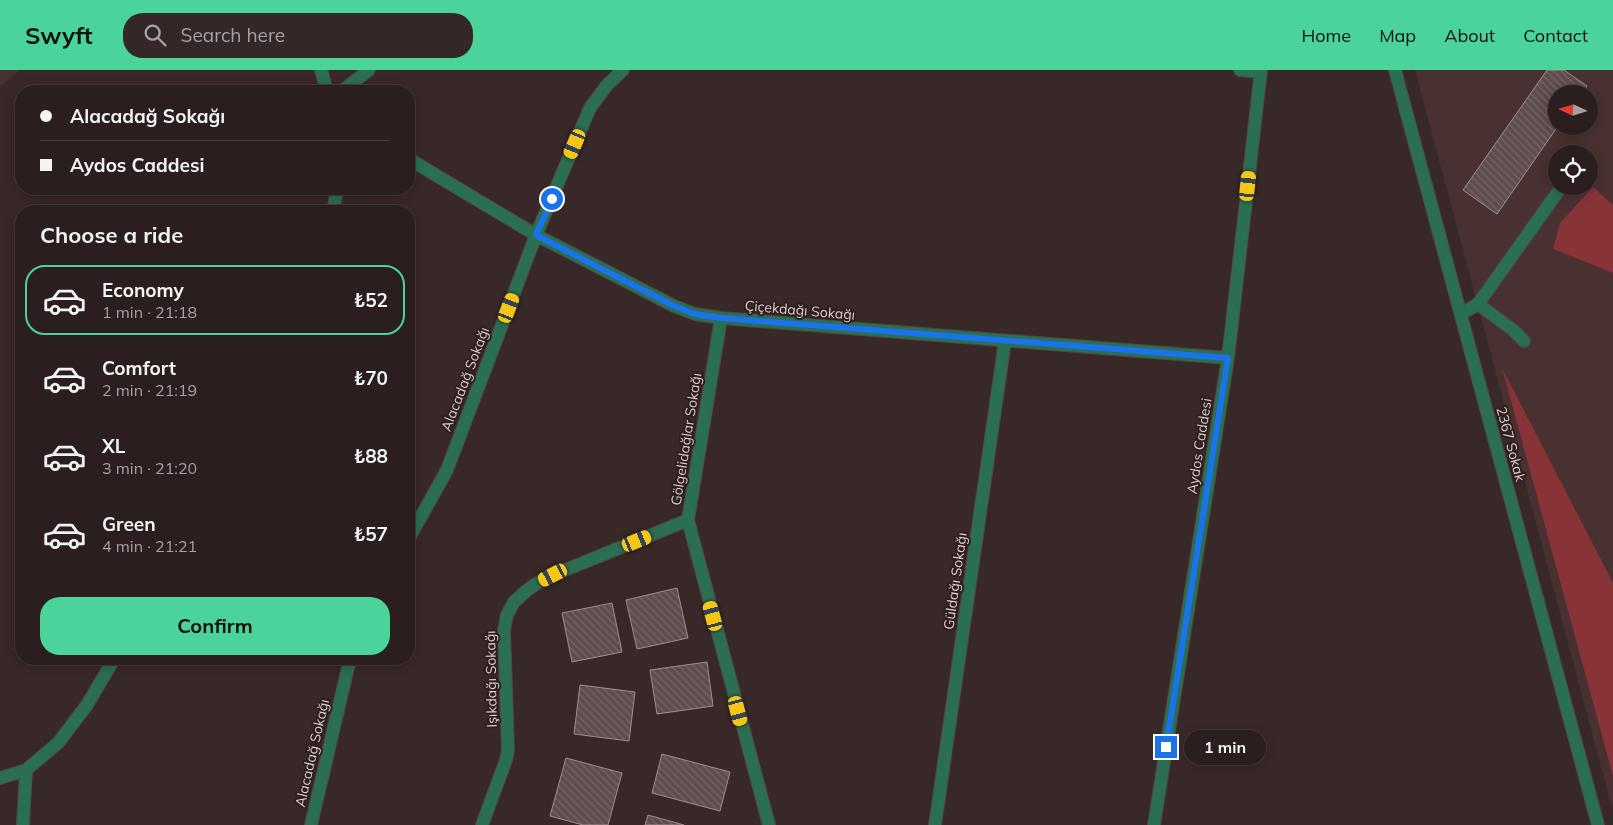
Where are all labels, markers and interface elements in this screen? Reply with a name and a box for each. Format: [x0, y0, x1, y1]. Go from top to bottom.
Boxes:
search box [123, 13, 473, 58]
text: Swyft [25, 20, 93, 50]
icon: search [141, 21, 169, 49]
text: Search here [181, 23, 285, 47]
text: Home [1301, 24, 1351, 47]
text: Map [1379, 24, 1416, 47]
text: About [1444, 24, 1495, 47]
text: Contact [1523, 24, 1588, 47]
north arrow [1548, 85, 1598, 135]
map controls [1548, 85, 1598, 195]
text: Alacadağ Sokağı [70, 104, 225, 128]
car [562, 127, 587, 161]
button: locate [1548, 145, 1598, 195]
text: Aydos Caddesi [70, 153, 205, 177]
car [1238, 170, 1257, 202]
route start [541, 188, 563, 210]
text: Choose a ride [40, 221, 183, 249]
icon: car [42, 278, 87, 323]
text: Economy [102, 278, 184, 302]
text: ₺52 [354, 288, 388, 312]
car [496, 291, 521, 325]
street label: Çiçekdağı Sokağı [744, 296, 856, 324]
text: 1 min · 21:18 [102, 302, 197, 322]
street label: Alacadağ Sokağı [437, 324, 493, 434]
icon: car [42, 356, 87, 401]
text: Comfort [102, 356, 176, 380]
text: ₺70 [354, 366, 388, 390]
street label: Gölgelidağlar Sokağı [667, 371, 705, 507]
text: 2 min · 21:19 [102, 380, 197, 400]
street label: Aydos Caddesi [1183, 397, 1215, 495]
street label: 2367 Sokak [1492, 405, 1530, 484]
icon: car [42, 434, 87, 479]
text: XL [102, 434, 125, 458]
text: ₺88 [354, 444, 388, 468]
text: 3 min · 21:20 [102, 458, 197, 478]
icon: car [42, 512, 87, 557]
text: Green [102, 512, 156, 536]
text: ₺57 [354, 522, 388, 546]
car [620, 528, 653, 554]
street label: Güldağı Sokağı [939, 531, 971, 631]
text: 4 min · 21:21 [102, 536, 197, 556]
car [536, 562, 569, 588]
button: Confirm [40, 597, 390, 655]
car [701, 600, 724, 632]
street label: Işıkdağı Sokağı [481, 630, 501, 728]
car [726, 695, 749, 727]
street label: Alacadağ Sokağı [291, 697, 333, 809]
callout: 1 min [1184, 730, 1266, 764]
route end [1155, 736, 1177, 758]
text: 1 min [1204, 737, 1246, 757]

